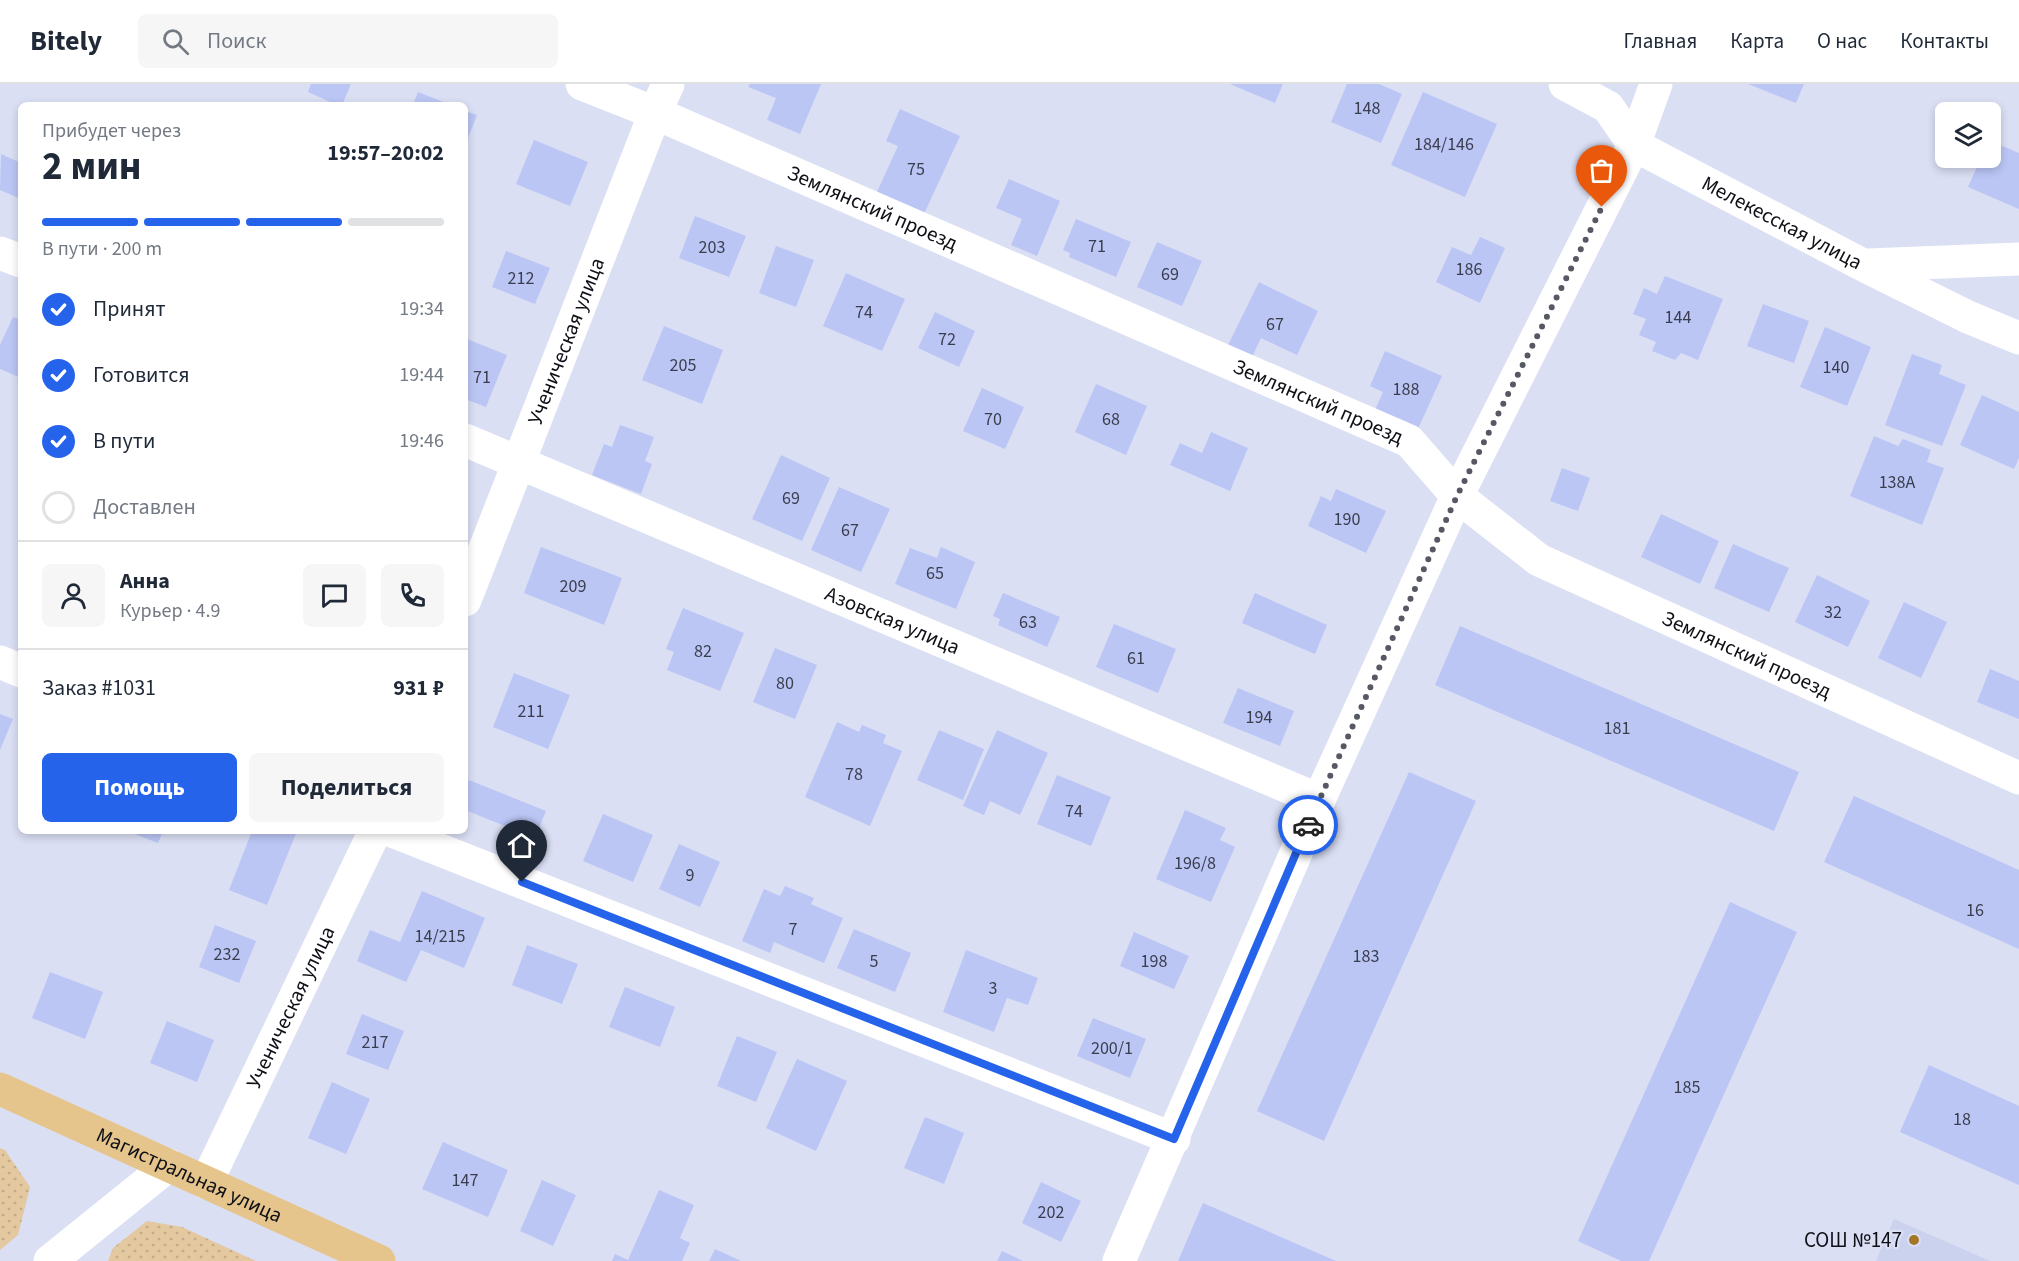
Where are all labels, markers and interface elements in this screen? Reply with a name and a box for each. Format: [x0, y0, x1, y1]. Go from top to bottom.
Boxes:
search box [138, 14, 558, 68]
text: Bitely [30, 21, 102, 61]
icon: search [159, 25, 192, 58]
text: Поиск [207, 25, 266, 57]
text: Главная [1624, 26, 1697, 56]
text: Карта [1730, 26, 1784, 56]
text: О нас [1817, 26, 1867, 56]
text: Контакты [1900, 26, 1989, 56]
house number: 148 [1354, 96, 1380, 121]
map controls [1935, 102, 2001, 168]
button: layers [1935, 102, 2001, 168]
text: Прибудет через [42, 117, 181, 145]
house number: 184/146 [1414, 132, 1474, 157]
text: 19:57–20:02 [327, 137, 444, 169]
text: 2 мин [42, 139, 142, 195]
pin [1576, 145, 1627, 207]
icon: bag [1585, 154, 1618, 187]
street label: Землянский проезд [783, 157, 963, 258]
house number: 75 [907, 157, 925, 182]
street label: Мелекесская улица [1697, 168, 1868, 277]
house number: 71 [1088, 234, 1106, 259]
text: В пути · 200 m [42, 235, 162, 263]
house number: 203 [699, 235, 725, 260]
street label: Ученическая улица [520, 253, 612, 429]
house number: 186 [1456, 257, 1482, 282]
house number: 69 [1161, 262, 1179, 287]
house number: 212 [508, 266, 534, 291]
icon: check [42, 293, 75, 326]
text: Принят [93, 293, 166, 325]
text: 19:34 [399, 295, 444, 323]
house number: 74 [855, 300, 873, 325]
house number: 144 [1665, 305, 1691, 330]
house number: 67 [1266, 312, 1284, 337]
house number: 72 [938, 327, 956, 352]
street label: Землянский проезд [1229, 351, 1408, 452]
house number: 205 [670, 353, 696, 378]
house number: 140 [1823, 355, 1849, 380]
icon: check [42, 359, 75, 392]
text: Готовится [93, 359, 190, 391]
text: 19:44 [399, 361, 444, 389]
house number: 71 [473, 365, 491, 390]
house number: 188 [1393, 377, 1419, 402]
house number: 70 [984, 407, 1002, 432]
house number: 68 [1102, 407, 1120, 432]
icon: check [42, 425, 75, 458]
text: В пути [93, 425, 155, 457]
text: 19:46 [399, 427, 444, 455]
house number: 138А [1879, 470, 1916, 495]
house number: 69 [782, 486, 800, 511]
text: Доставлен [93, 491, 196, 523]
house number: 190 [1334, 507, 1360, 532]
house number: 67 [841, 518, 859, 543]
house number: 65 [926, 561, 944, 586]
button: person [42, 564, 105, 627]
button: chat [303, 564, 366, 627]
button: phone [381, 564, 444, 627]
text: Анна [120, 565, 170, 597]
house number: 209 [560, 574, 586, 599]
street label: Азовская улица [820, 578, 965, 662]
text: Курьер · 4.9 [120, 597, 220, 625]
house number: 32 [1824, 600, 1842, 625]
street label: Землянский проезд [1657, 603, 1836, 706]
house number: 63 [1019, 610, 1037, 635]
house number: 82 [694, 639, 712, 664]
house number: 61 [1127, 646, 1145, 671]
house number: 80 [776, 671, 794, 696]
text: Заказ #1031 [42, 672, 156, 704]
text: 931 ₽ [393, 672, 444, 704]
house number: 211 [518, 699, 544, 724]
house number: 194 [1246, 705, 1272, 730]
house number: 181 [1604, 716, 1630, 741]
button: Помощь [42, 753, 237, 822]
button: Поделиться [249, 753, 444, 822]
house number: 78 [845, 762, 863, 787]
courier [1278, 795, 1338, 855]
house number: 74 [1065, 799, 1083, 824]
icon: car [1292, 809, 1325, 842]
pin [496, 820, 547, 882]
icon: home [505, 829, 538, 862]
house number: 196/8 [1174, 851, 1216, 876]
house number: 9 [686, 863, 695, 888]
house number: 16 [1966, 898, 1984, 923]
house number: 7 [789, 917, 798, 942]
street label: Ученическая улица [239, 921, 342, 1093]
house number: 14/215 [414, 924, 466, 949]
house number: 232 [214, 942, 240, 967]
house number: 183 [1353, 944, 1379, 969]
house number: 5 [870, 949, 879, 974]
house number: 198 [1141, 949, 1167, 974]
house number: 3 [989, 976, 998, 1001]
house number: 217 [362, 1030, 388, 1055]
house number: 200/1 [1091, 1036, 1133, 1061]
house number: 185 [1674, 1075, 1700, 1100]
house number: 18 [1953, 1107, 1971, 1132]
street label: Магистральная улица [92, 1120, 287, 1230]
house number: 147 [452, 1168, 478, 1193]
house number: 202 [1038, 1200, 1064, 1225]
place label: СОШ №147 [1804, 1225, 1902, 1255]
marker: СОШ №147 [1907, 1233, 1921, 1247]

